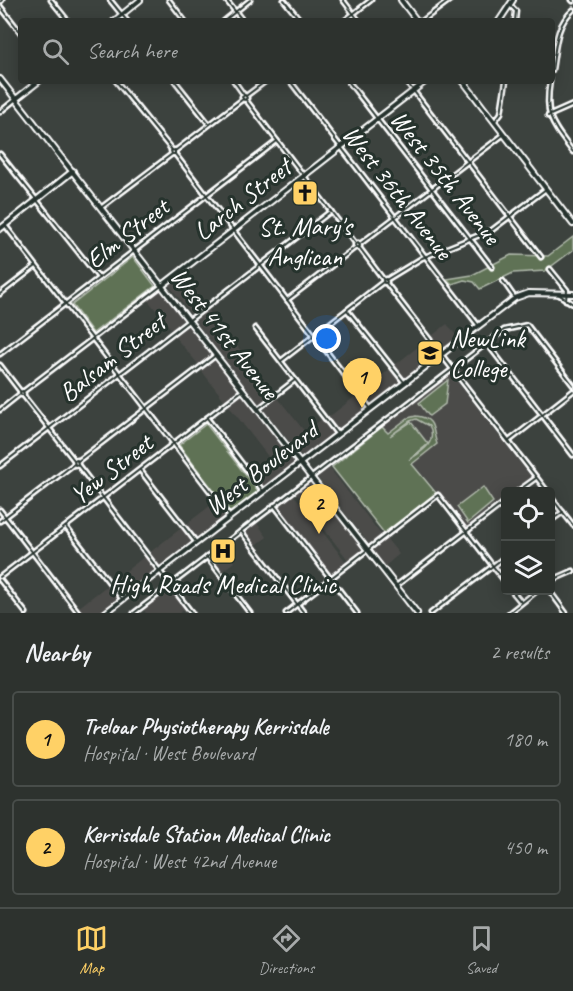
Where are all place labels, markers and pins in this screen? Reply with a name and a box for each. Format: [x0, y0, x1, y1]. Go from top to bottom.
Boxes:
church icon: St. Mary's Anglican [290, 178, 320, 208]
place label: St. Mary's Anglican [258, 210, 354, 273]
place label: NewLink College [450, 322, 527, 385]
school or university icon: NewLink College [415, 338, 445, 368]
pin: 1 [342, 358, 382, 408]
pin: 2 [300, 484, 338, 534]
hospital icon: High Roads Medical Clinic [208, 536, 238, 566]
place label: High Roads Medical Clinic [110, 568, 338, 601]

